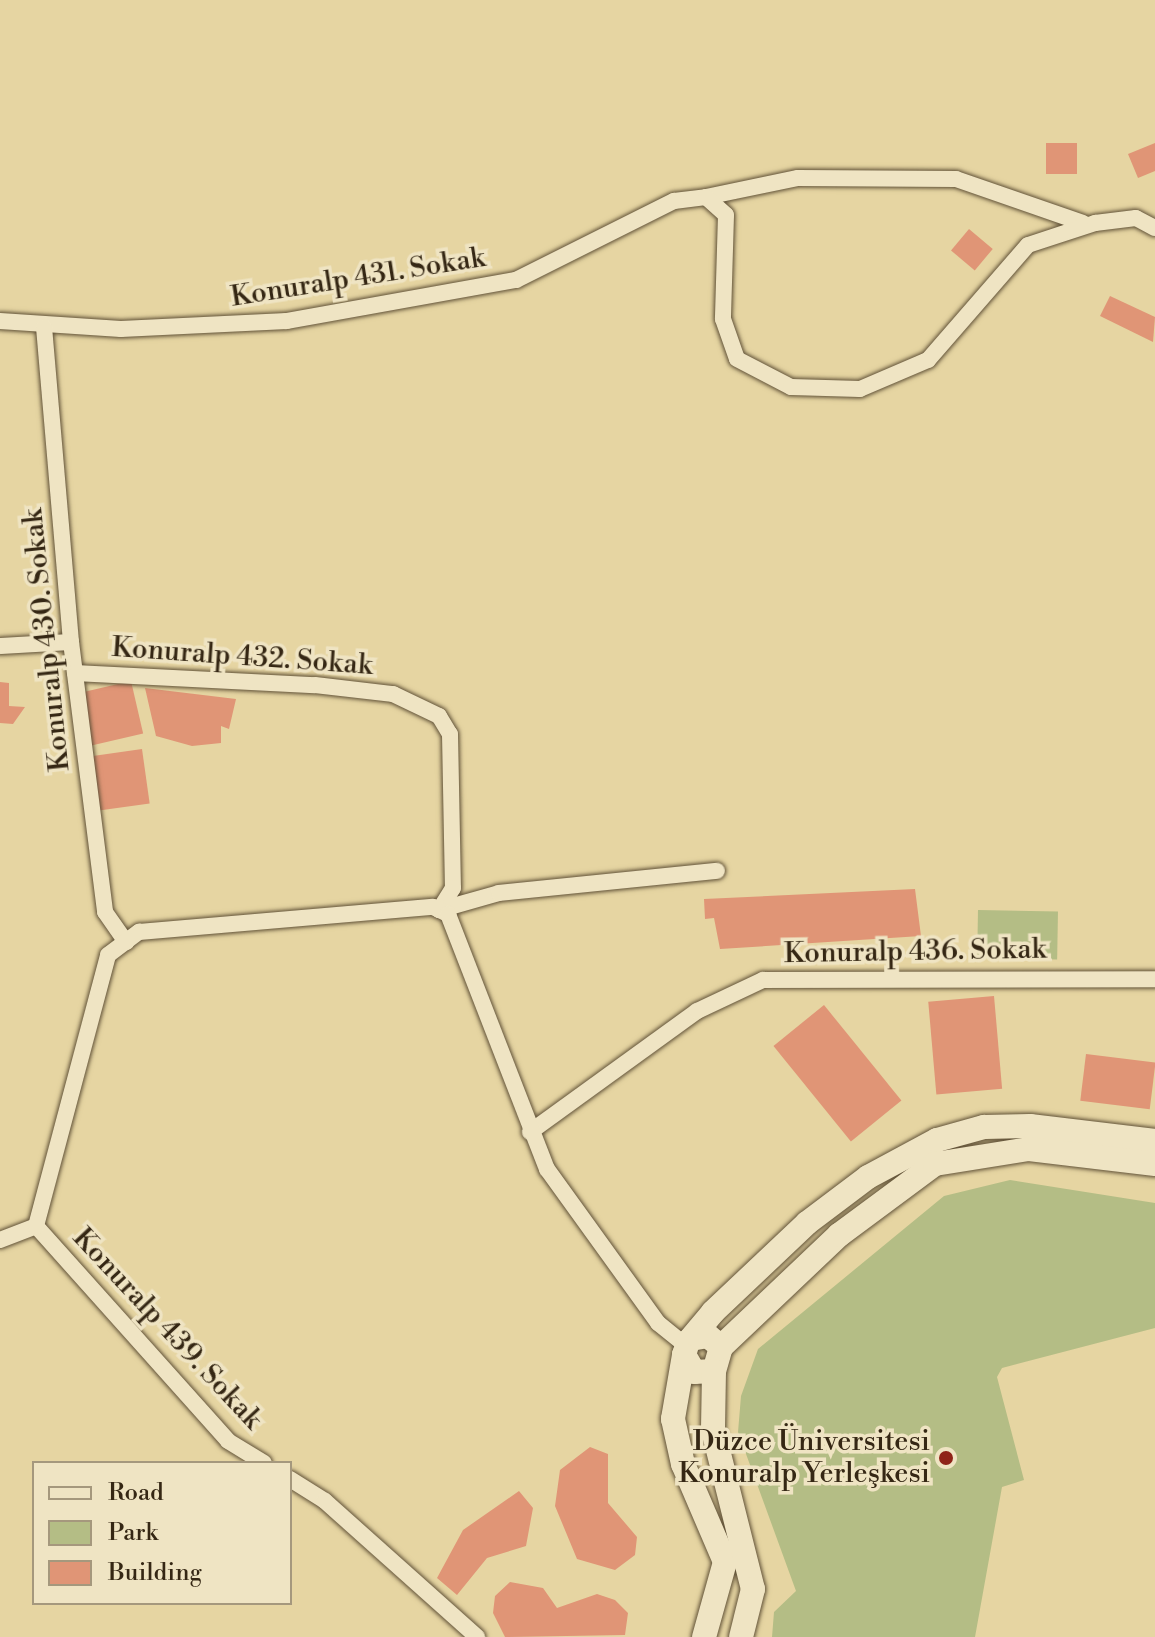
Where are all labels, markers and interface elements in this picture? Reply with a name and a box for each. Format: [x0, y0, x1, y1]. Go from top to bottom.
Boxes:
street label: Konuralp 431. Sokak [228, 241, 488, 315]
street label: Konuralp 430. Sokak [17, 507, 77, 773]
street label: Konuralp 432. Sokak [111, 631, 373, 683]
street label: Konuralp 436. Sokak [784, 933, 1046, 971]
street label: Konuralp 439. Sokak [65, 1222, 269, 1436]
place label: Düzce Üniversitesi Konuralp Yerleşkesi [678, 1425, 930, 1491]
marker: Düzce Üniversitesi Konuralp Yerleşkesi [937, 1449, 955, 1467]
legend [32, 1461, 292, 1605]
text: Road [108, 1478, 164, 1508]
text: Park [108, 1518, 158, 1548]
text: Building [108, 1558, 202, 1588]

